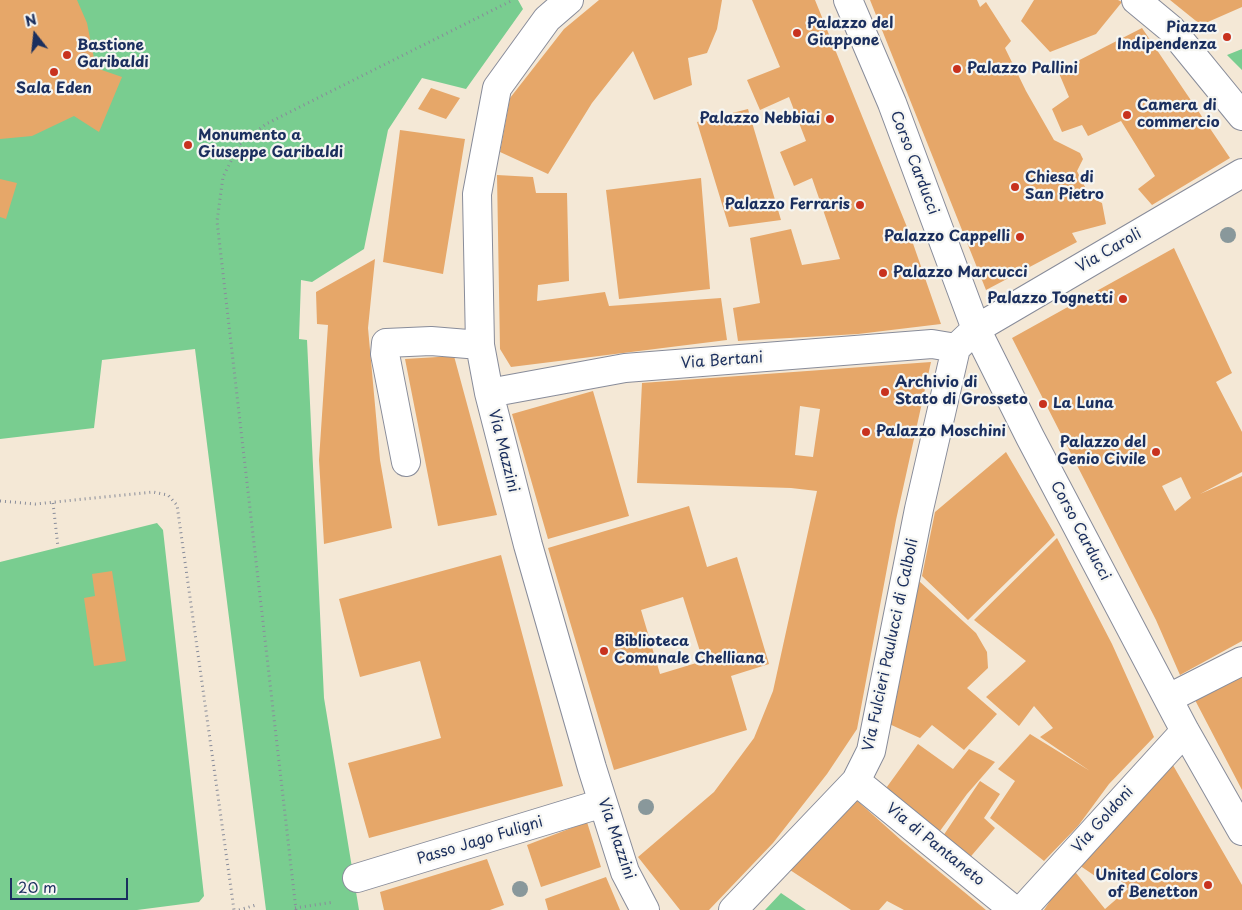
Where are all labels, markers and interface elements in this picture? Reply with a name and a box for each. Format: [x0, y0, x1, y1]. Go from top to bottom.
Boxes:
text: N [23, 8, 39, 32]
north arrow [10, 10, 60, 60]
place label: Palazzo del Giappone [807, 15, 893, 50]
place label: Piazza Indipendenza [1117, 19, 1217, 54]
marker: Palazzo del Giappone [791, 27, 803, 39]
marker: Piazza Indipendenza [1221, 31, 1233, 43]
place label: Bastione Garibaldi [77, 37, 149, 72]
marker: Bastione Garibaldi [61, 49, 73, 61]
place label: Palazzo Pallini [967, 60, 1078, 78]
marker: Palazzo Pallini [951, 63, 963, 75]
marker: Sala Eden [48, 66, 60, 78]
place label: Sala Eden [16, 80, 92, 98]
place label: Camera di commercio [1137, 97, 1219, 132]
street label: Corso Carducci [886, 109, 942, 217]
marker: Camera di commercio [1121, 109, 1133, 121]
place label: Palazzo Nebbiai [700, 110, 820, 128]
marker: Palazzo Nebbiai [824, 113, 836, 125]
place label: Monumento a Giuseppe Garibaldi [198, 127, 343, 162]
marker: Monumento a Giuseppe Garibaldi [182, 139, 194, 151]
place label: Chiesa di San Pietro [1025, 169, 1104, 204]
marker: Chiesa di San Pietro [1009, 181, 1021, 193]
place label: Palazzo Ferraris [725, 196, 850, 214]
marker: Palazzo Ferraris [854, 199, 866, 211]
street label: Via Caroli [1073, 225, 1145, 277]
place label: Palazzo Cappelli [884, 228, 1010, 246]
marker: Palazzo Cappelli [1014, 231, 1026, 243]
place label: Palazzo Marcucci [893, 264, 1028, 282]
marker: Palazzo Marcucci [877, 267, 889, 279]
place label: Palazzo Tognetti [987, 290, 1113, 308]
marker: Palazzo Tognetti [1117, 293, 1129, 305]
street label: Via Bertani [680, 349, 764, 373]
place label: Archivio di Stato di Grosseto [895, 374, 1028, 409]
marker: Archivio di Stato di Grosseto [879, 386, 891, 398]
place label: La Luna [1053, 395, 1114, 413]
marker: La Luna [1037, 398, 1049, 410]
street label: Via Mazzini [484, 408, 522, 494]
place label: Palazzo Moschini [876, 423, 1006, 441]
marker: Palazzo Moschini [860, 426, 872, 438]
place label: Palazzo del Genio Civile [1057, 434, 1146, 469]
marker: Palazzo del Genio Civile [1150, 446, 1162, 458]
street label: Corso Carducci [1046, 478, 1114, 584]
street label: Via Fulcieri Paulucci di Calboli [860, 537, 922, 753]
place label: Biblioteca Comunale Chelliana [614, 633, 765, 668]
marker: Biblioteca Comunale Chelliana [598, 645, 610, 657]
street label: Via Goldoni [1069, 783, 1137, 857]
street label: Via Mazzini [594, 796, 638, 882]
street label: Via di Pantaneto [882, 800, 988, 890]
street label: Passo Jago Fuligni [415, 813, 545, 869]
place label: United Colors of Benetton [1095, 867, 1198, 902]
scale bar [12, 868, 130, 900]
text: 20 m [18, 875, 57, 898]
marker: United Colors of Benetton [1202, 879, 1214, 891]

